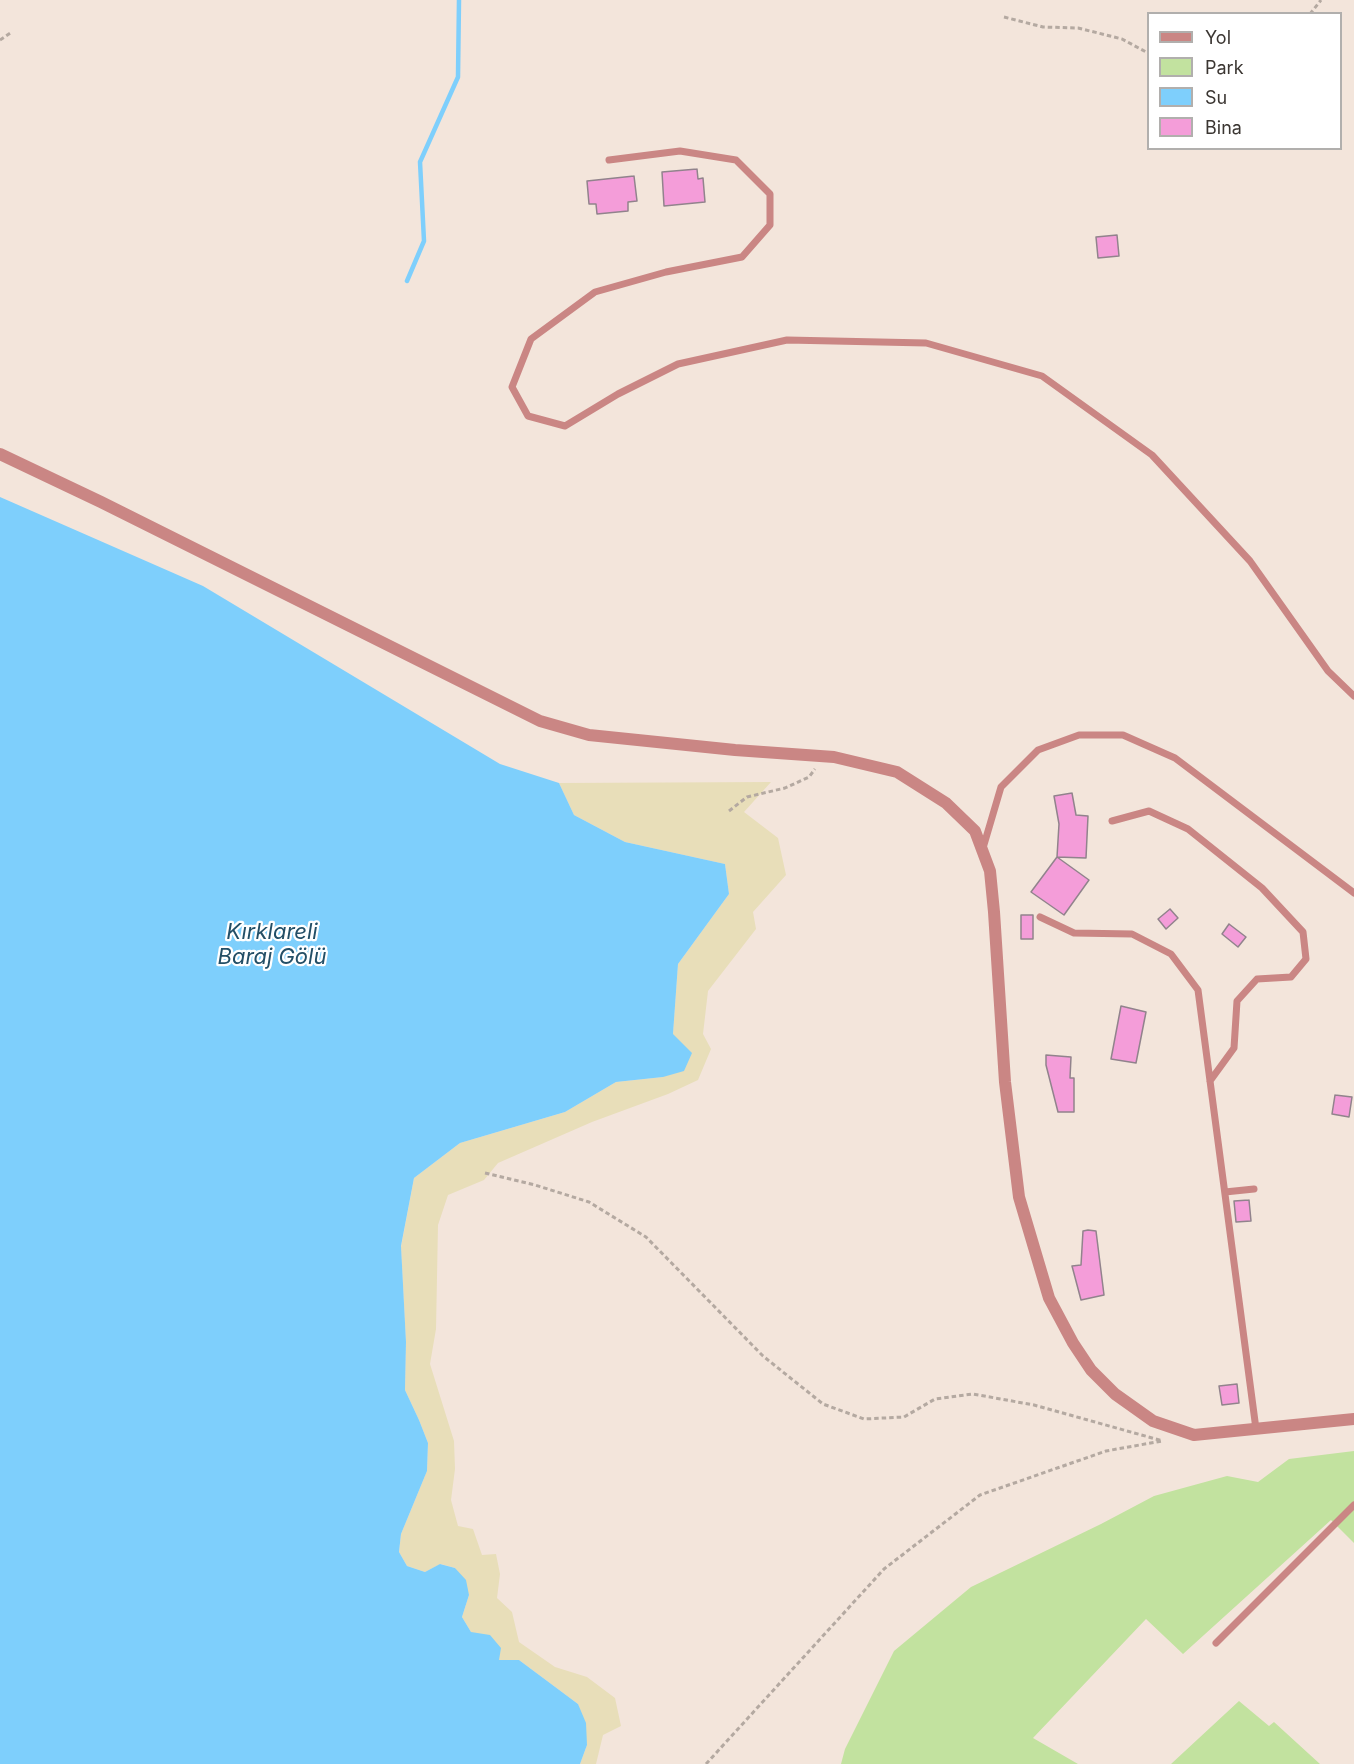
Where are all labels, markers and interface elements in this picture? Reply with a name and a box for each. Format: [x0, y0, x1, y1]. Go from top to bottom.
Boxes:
legend [1147, 12, 1342, 150]
text: Yol [1205, 27, 1231, 48]
text: Park [1205, 57, 1244, 78]
text: Su [1205, 87, 1227, 108]
text: Bina [1205, 117, 1242, 138]
water label: Kırklareli Baraj Gölü [218, 919, 326, 970]

